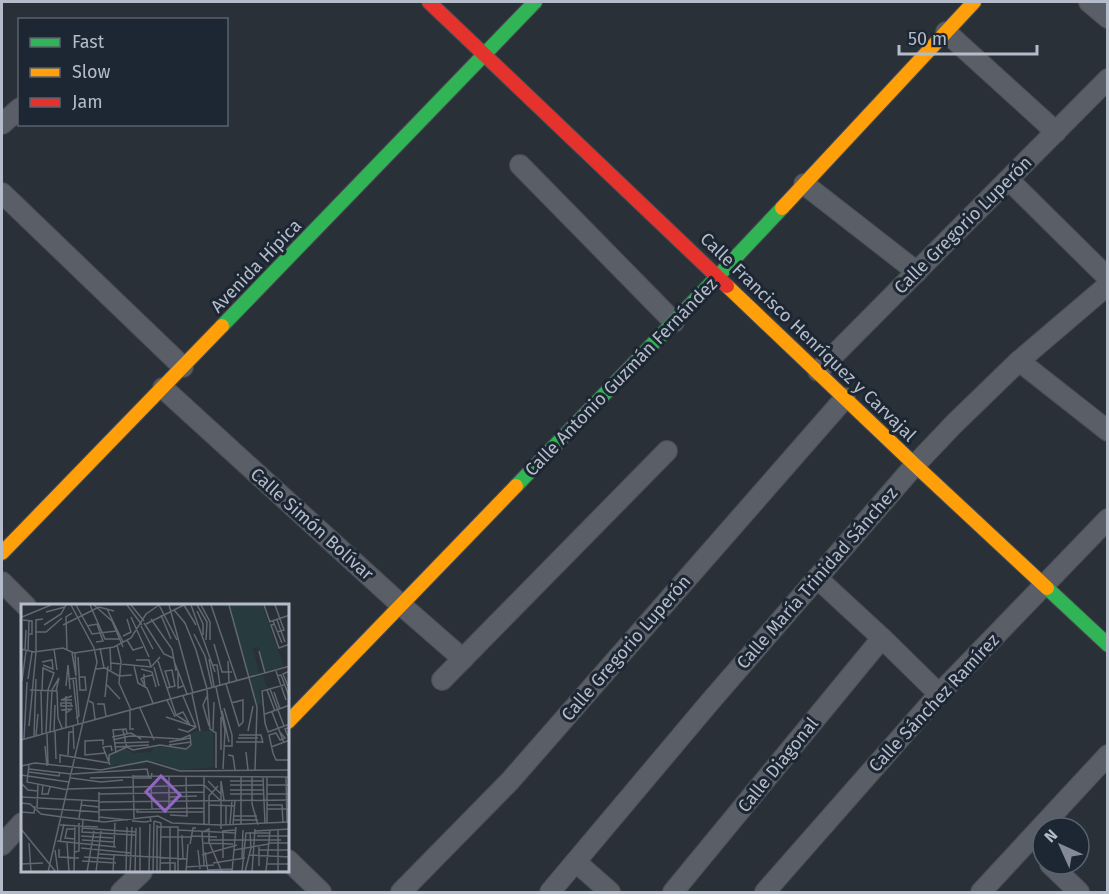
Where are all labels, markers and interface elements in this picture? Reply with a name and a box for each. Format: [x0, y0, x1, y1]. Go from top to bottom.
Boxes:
legend [18, 18, 228, 126]
scale bar [899, 18, 1037, 56]
text: 50 m [908, 28, 947, 50]
text: Fast [72, 31, 105, 53]
text: Slow [72, 61, 111, 83]
text: Jam [72, 91, 103, 113]
street label: Calle Gregorio Luperón [889, 151, 1037, 299]
street label: Avenida Hípica [206, 215, 306, 317]
street label: Calle Francisco Henríquez y Carvajal [695, 228, 921, 446]
street label: Calle Antonio Guzmán Fernández [520, 273, 722, 481]
street label: Calle Simón Bolívar [246, 463, 378, 585]
street label: Calle María Trinidad Sánchez [732, 482, 902, 674]
street label: Calle Gregorio Luperón [557, 571, 695, 725]
inset map [21, 604, 290, 873]
street label: Calle Sánchez Ramírez [864, 629, 1004, 777]
street label: Calle Diagonal [733, 713, 823, 817]
north arrow [1031, 816, 1091, 876]
text: N [1040, 825, 1061, 846]

